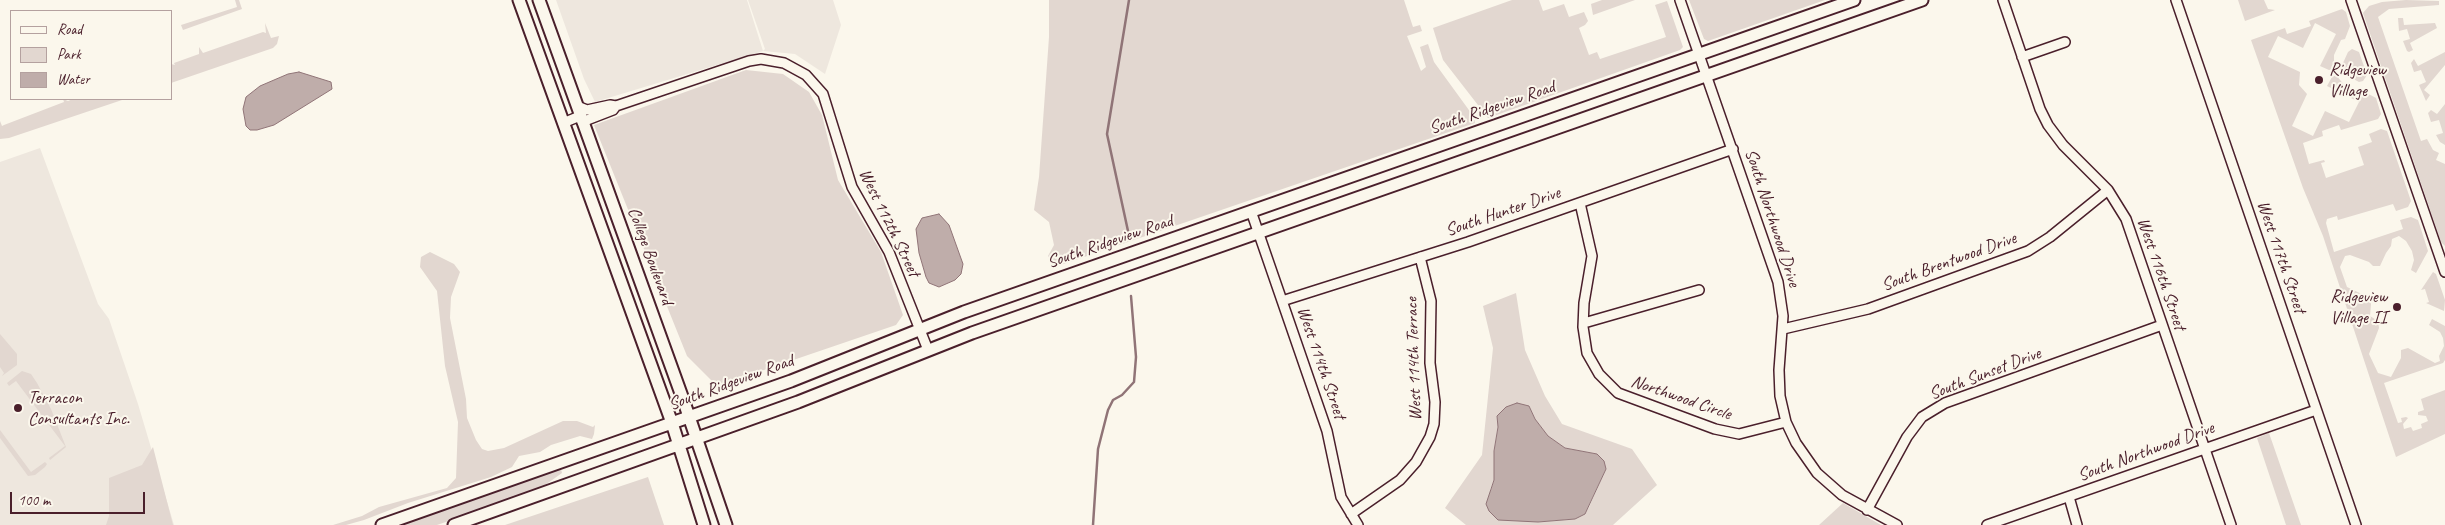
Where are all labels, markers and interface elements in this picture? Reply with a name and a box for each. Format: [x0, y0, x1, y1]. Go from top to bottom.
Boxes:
legend [10, 10, 172, 100]
text: Road [57, 20, 82, 39]
text: Park [57, 45, 81, 64]
place label: Ridgeview Village [2329, 59, 2386, 102]
text: Water [57, 70, 90, 89]
marker: Ridgeview Village [2313, 74, 2325, 86]
street label: South Ridgeview Road [1426, 76, 1558, 140]
street label: South Northwood Drive [1740, 146, 1804, 290]
street label: West 112th Street [854, 165, 924, 281]
street label: South Hunter Drive [1443, 182, 1563, 242]
street label: West 117th Street [2252, 198, 2310, 316]
street label: College Boulevard [622, 204, 678, 308]
street label: South Ridgeview Road [1044, 210, 1176, 274]
street label: West 116th Street [2132, 215, 2190, 333]
street label: South Brentwood Drive [1879, 228, 2019, 296]
place label: Ridgeview Village II [2330, 286, 2387, 328]
street label: West 114th Terrace [1401, 297, 1427, 421]
marker: Ridgeview Village II [2391, 301, 2403, 313]
street label: West 114th Street [1292, 304, 1350, 422]
street label: South Sunset Drive [1926, 343, 2044, 405]
street label: South Ridgeview Road [666, 350, 796, 416]
street label: Northwood Circle [1628, 371, 1734, 425]
place label: Terracon Consultants Inc. [28, 387, 130, 429]
marker: Terracon Consultants Inc. [12, 402, 24, 414]
street label: South Northwood Drive [2075, 417, 2217, 487]
scale bar [12, 482, 148, 514]
text: 100 m [18, 491, 50, 510]

